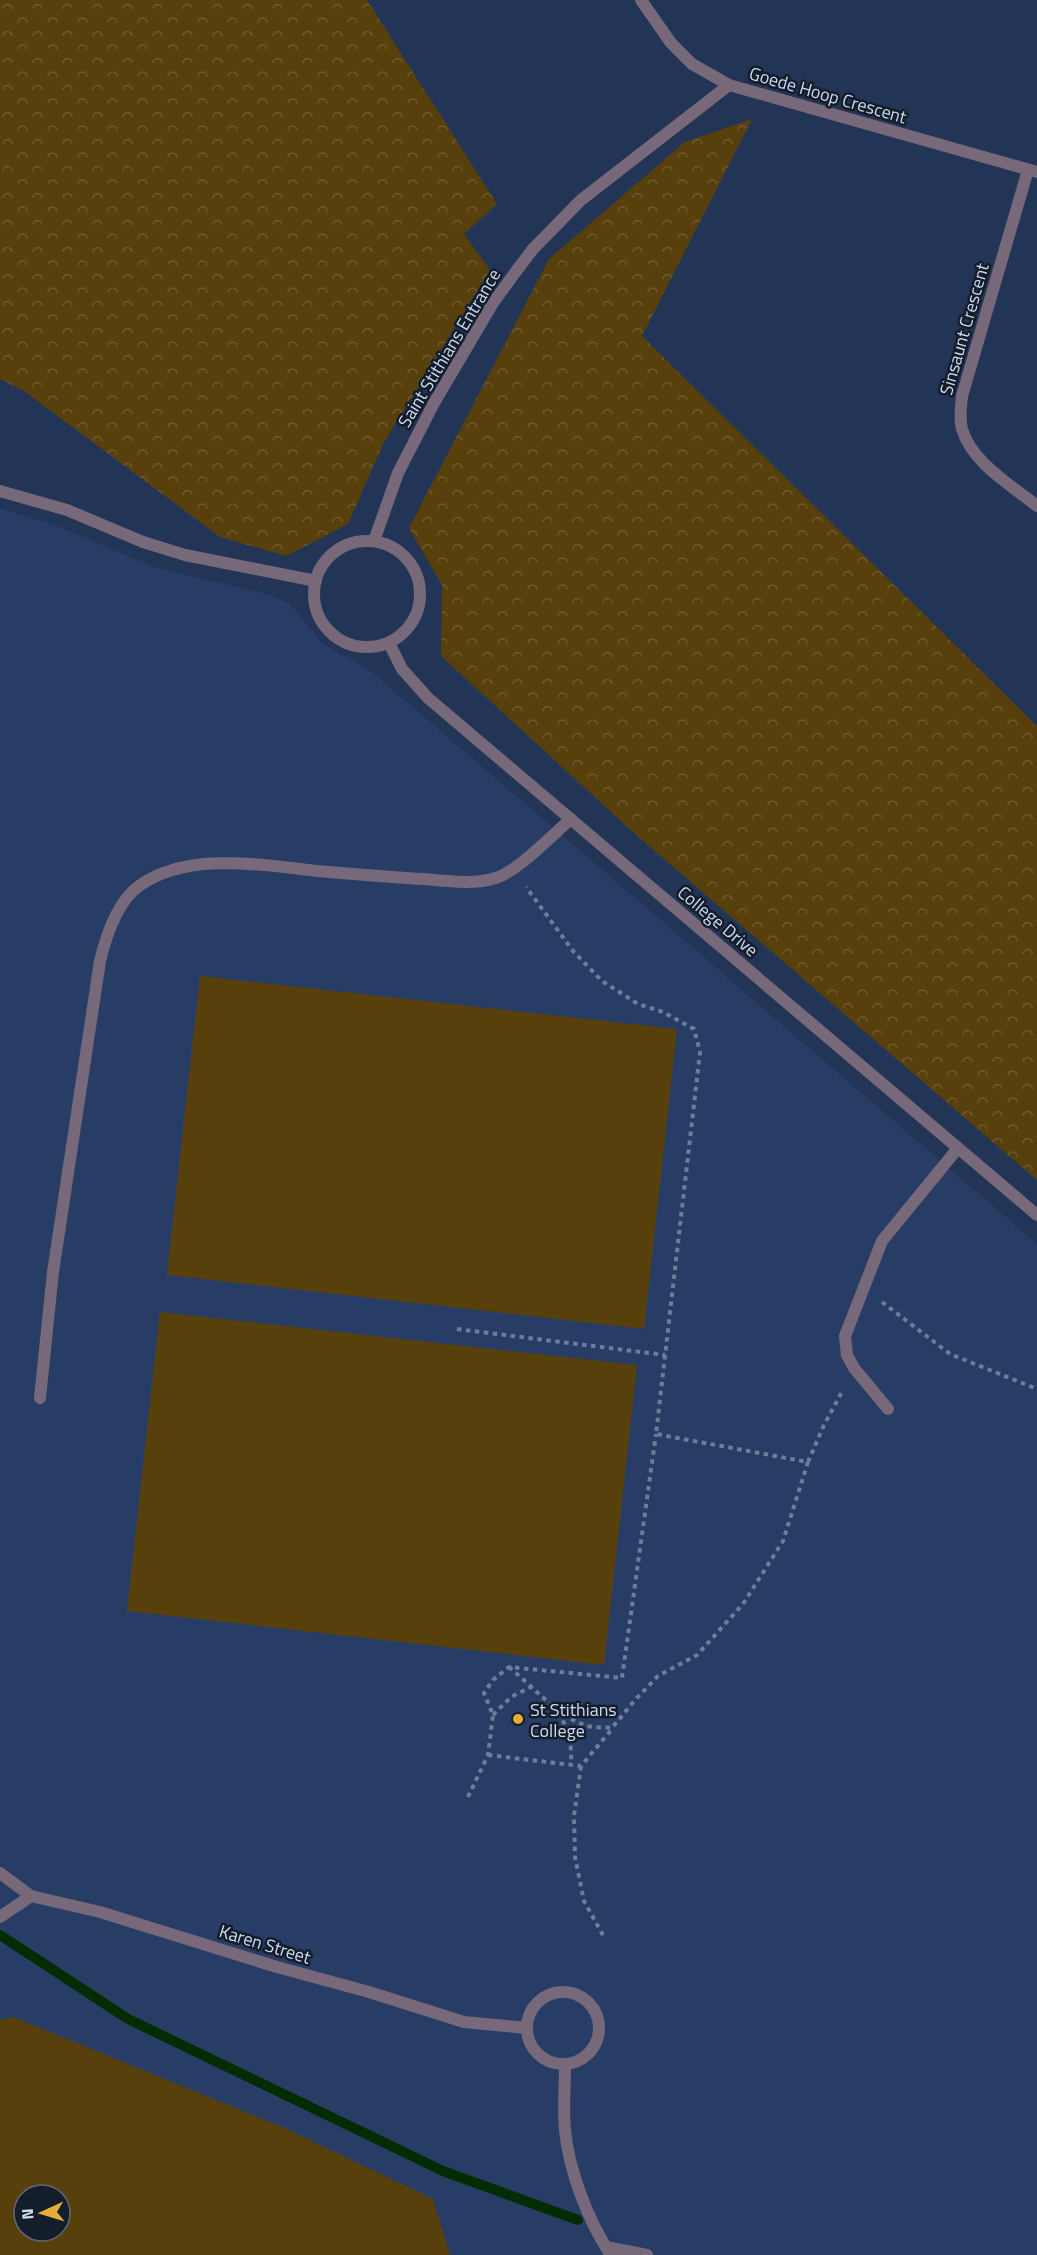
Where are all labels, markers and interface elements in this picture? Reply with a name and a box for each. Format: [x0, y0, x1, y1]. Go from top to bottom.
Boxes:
street label: Goede Hoop Crescent [746, 60, 911, 131]
street label: Sinsaunt Crescent [932, 259, 996, 398]
street label: Saint Stithians Entrance [391, 263, 507, 433]
street label: College Drive [672, 879, 764, 963]
place label: St Stithians College [530, 1696, 617, 1744]
marker: St Stithians College [511, 1712, 525, 1726]
street label: Karen Street [216, 1917, 315, 1971]
north arrow [12, 2183, 72, 2243]
text: N [15, 2208, 39, 2220]

